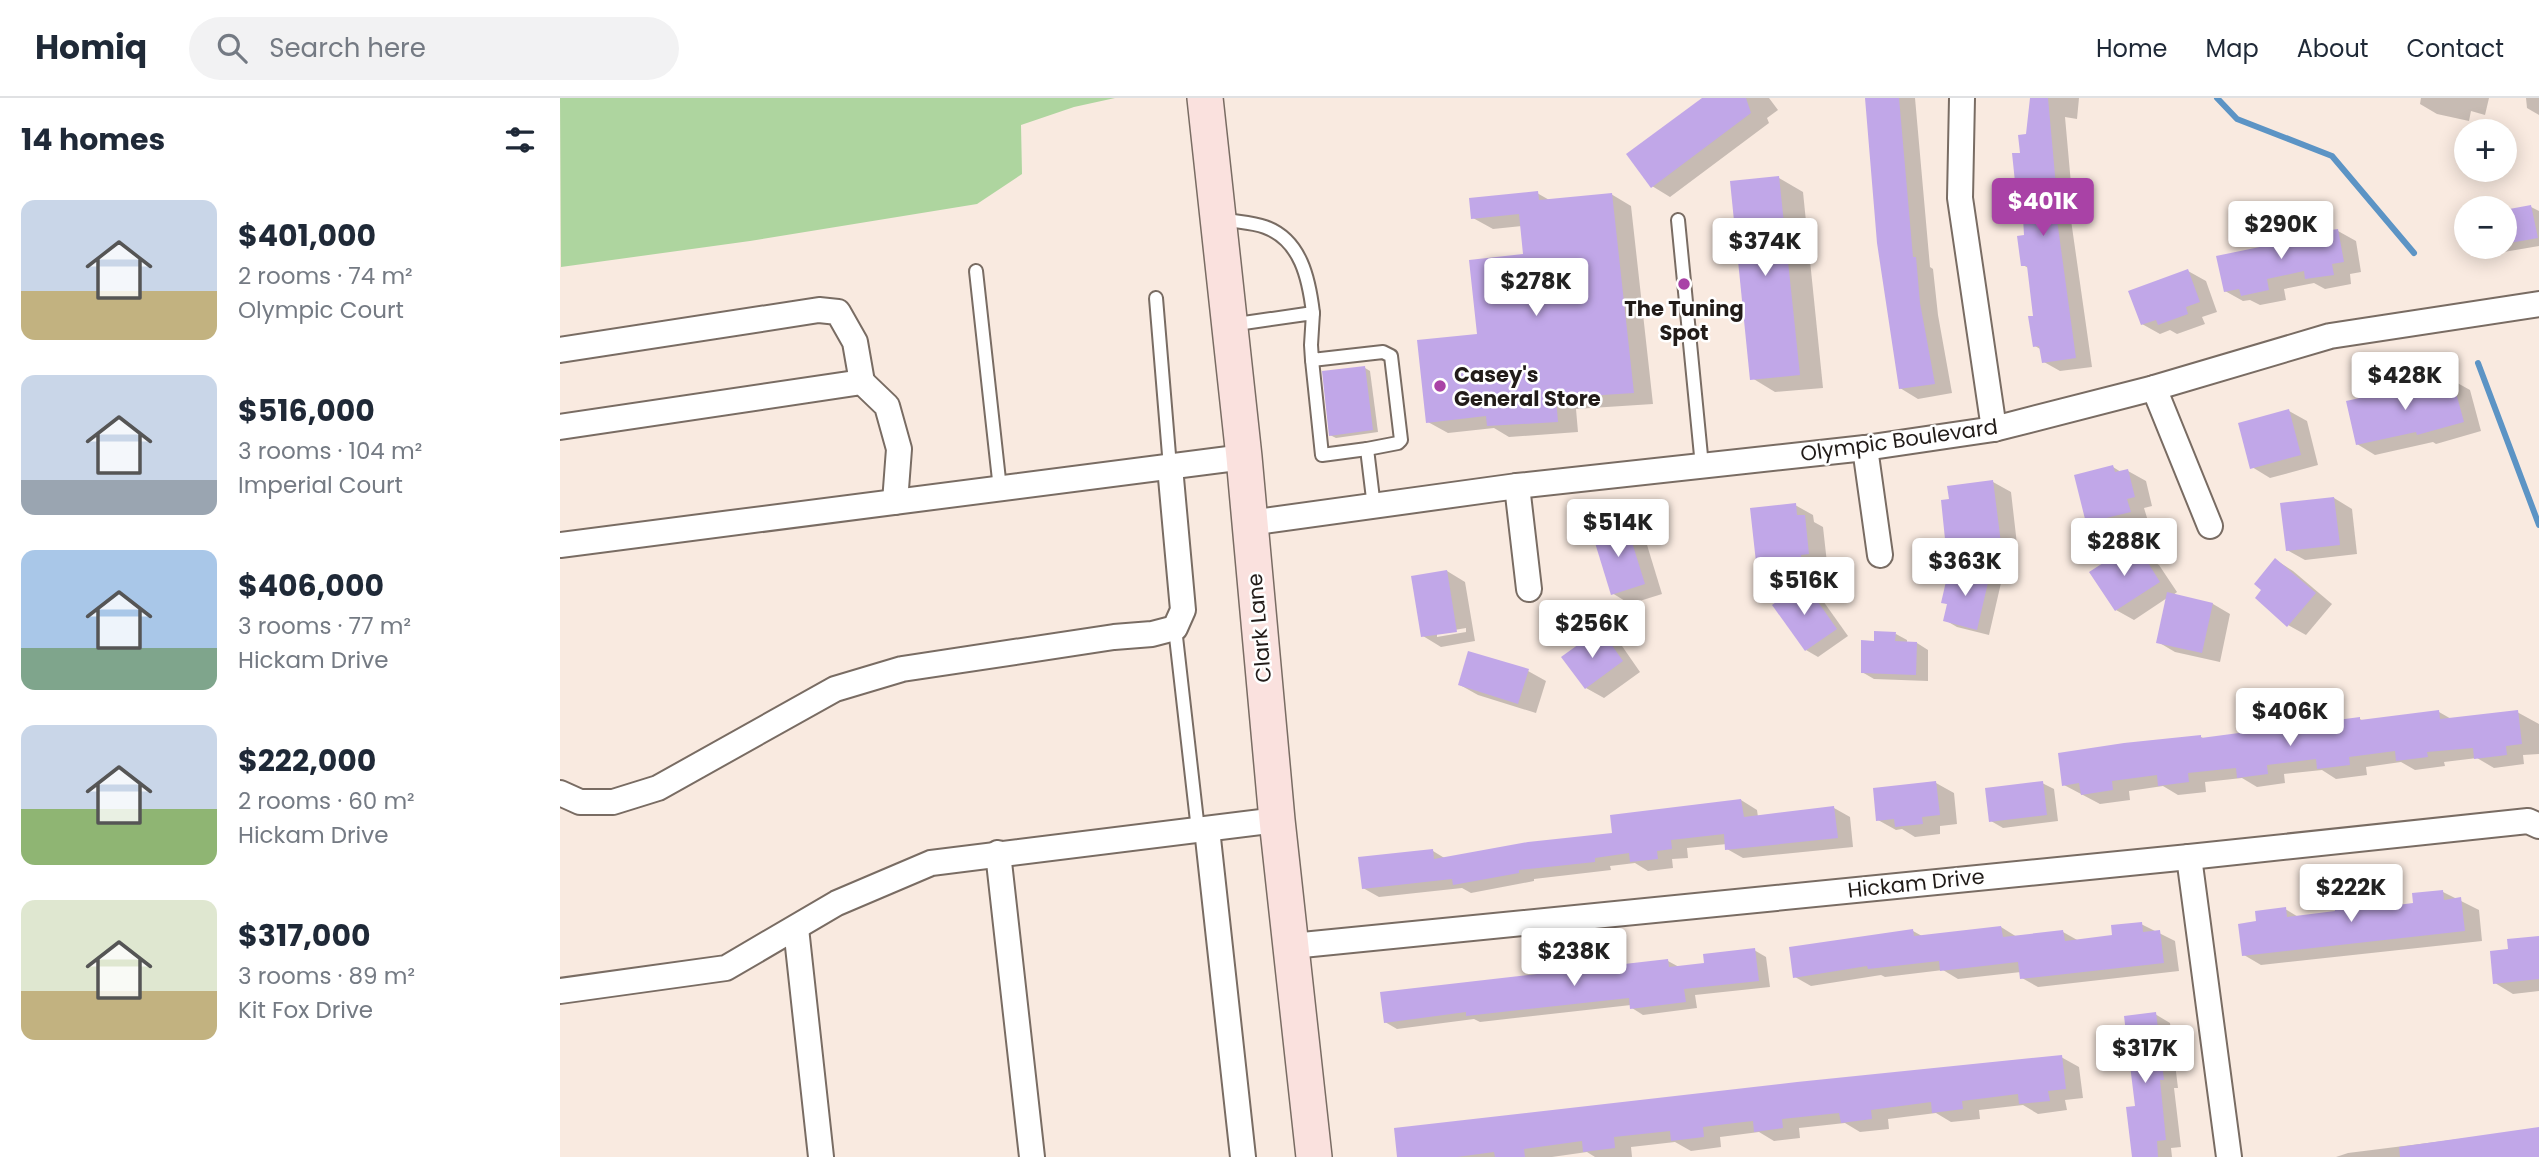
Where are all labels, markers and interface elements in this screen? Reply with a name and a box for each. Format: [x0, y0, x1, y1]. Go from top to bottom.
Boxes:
search box [189, 17, 679, 80]
text: Homiq [35, 24, 147, 71]
icon: search [213, 29, 251, 67]
text: Search here [269, 30, 426, 66]
text: Home [2096, 32, 2168, 65]
text: Map [2206, 32, 2259, 65]
text: About [2297, 32, 2368, 65]
text: Contact [2406, 32, 2504, 65]
text: 14 homes [21, 118, 165, 161]
map controls [2454, 119, 2517, 259]
button: + [2454, 119, 2517, 182]
icon: filters [501, 121, 539, 159]
pin: $401K [1994, 178, 2092, 238]
text: $401K [2008, 185, 2078, 217]
button: − [2454, 196, 2517, 259]
pin: $290K [2232, 202, 2330, 261]
text: $290K [2244, 208, 2318, 240]
text: $401,000 [238, 214, 376, 257]
pin: $374K [1716, 218, 1814, 278]
text: $374K [1729, 225, 1801, 257]
icon: home [77, 228, 161, 312]
pin: $278K [1487, 258, 1585, 318]
text: 2 rooms · 74 m² [238, 260, 413, 292]
text: $278K [1500, 265, 1572, 297]
marker: The Tuning Spot [1676, 276, 1692, 292]
text: Olympic Court [238, 294, 404, 326]
place label: The Tuning Spot [1624, 294, 1744, 347]
pin: $428K [2356, 352, 2454, 412]
text: $428K [2368, 359, 2442, 391]
place label: Casey's General Store [1454, 360, 1601, 413]
marker: Casey's General Store [1432, 378, 1448, 394]
text: $516,000 [238, 389, 375, 432]
icon: home [77, 403, 161, 487]
street label: Olympic Boulevard [1799, 412, 1999, 468]
text: 3 rooms · 104 m² [238, 435, 422, 467]
text: Imperial Court [238, 469, 403, 501]
pin: $514K [1569, 500, 1667, 559]
text: $514K [1583, 506, 1653, 538]
pin: $288K [2075, 518, 2173, 578]
text: $288K [2087, 525, 2161, 557]
pin: $363K [1916, 538, 2014, 598]
text: $363K [1928, 545, 2002, 577]
pin: $516K [1755, 558, 1853, 617]
text: $406,000 [238, 564, 384, 607]
text: $516K [1769, 564, 1839, 596]
street label: Clark Lane [1240, 572, 1278, 684]
icon: home [77, 578, 161, 662]
pin: $256K [1543, 601, 1641, 660]
text: $256K [1555, 607, 1629, 639]
text: 3 rooms · 77 m² [238, 610, 411, 642]
text: Hickam Drive [238, 644, 388, 676]
pin: $406K [2241, 688, 2339, 748]
text: $406K [2252, 695, 2328, 727]
text: $222,000 [238, 739, 376, 782]
icon: home [77, 753, 161, 837]
text: 2 rooms · 60 m² [238, 785, 415, 817]
text: Hickam Drive [238, 819, 388, 851]
street label: Hickam Drive [1846, 861, 1986, 905]
pin: $222K [2302, 864, 2400, 924]
text: $222K [2316, 871, 2386, 903]
text: $317,000 [238, 914, 371, 957]
icon: home [77, 928, 161, 1012]
pin: $238K [1525, 928, 1623, 988]
text: $238K [1537, 935, 1611, 967]
text: 3 rooms · 89 m² [238, 960, 415, 992]
text: Kit Fox Drive [238, 994, 373, 1026]
pin: $317K [2096, 1026, 2194, 1085]
text: $317K [2112, 1032, 2178, 1064]

